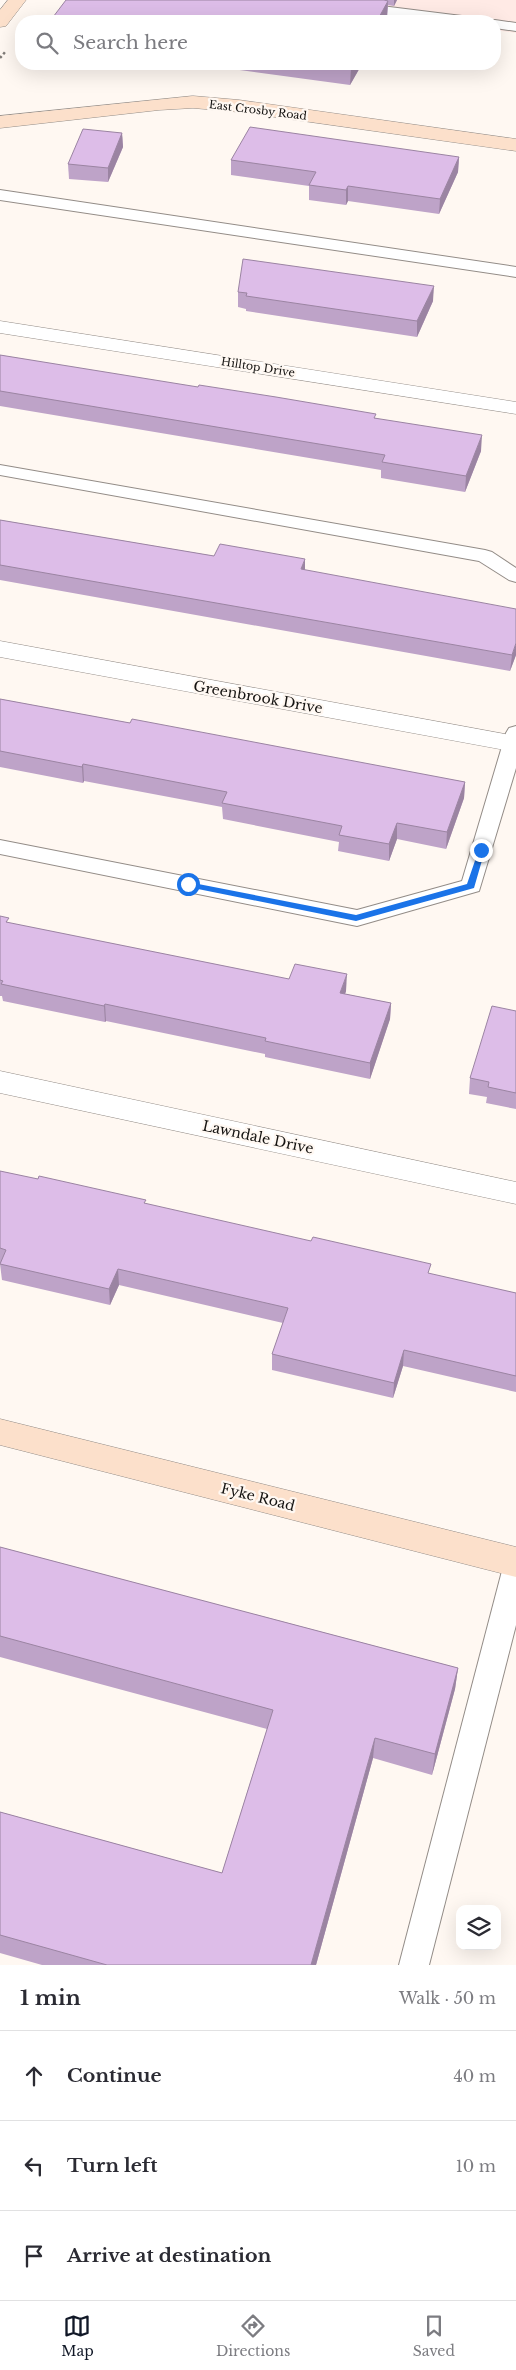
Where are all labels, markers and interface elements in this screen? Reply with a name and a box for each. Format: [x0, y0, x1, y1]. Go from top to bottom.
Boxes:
search box [15, 15, 501, 70]
icon: search [33, 29, 61, 57]
text: Search here [73, 31, 188, 54]
street label: East Crosby Road [208, 97, 308, 123]
street label: Hilltop Drive [220, 354, 296, 380]
street label: Greenbrook Drive [192, 677, 324, 717]
route end [470, 839, 493, 862]
route start [177, 873, 200, 896]
street label: Lawndale Drive [201, 1116, 315, 1158]
street label: Fyke Road [219, 1479, 297, 1515]
map controls [456, 1905, 501, 1950]
button: layers [456, 1905, 501, 1950]
text: 1 min [20, 1985, 81, 2011]
text: Walk · 50 m [399, 1988, 496, 2008]
icon: ahead [20, 2062, 48, 2090]
text: Continue [67, 2064, 162, 2087]
text: 40 m [453, 2066, 496, 2086]
icon: left [20, 2152, 48, 2180]
text: Turn left [67, 2154, 158, 2177]
text: 10 m [456, 2156, 496, 2176]
icon: arrive [20, 2242, 48, 2270]
text: Arrive at destination [67, 2244, 271, 2267]
tab: Map [61, 2312, 94, 2360]
tab: Directions [216, 2312, 290, 2360]
tab: Saved [413, 2312, 455, 2360]

